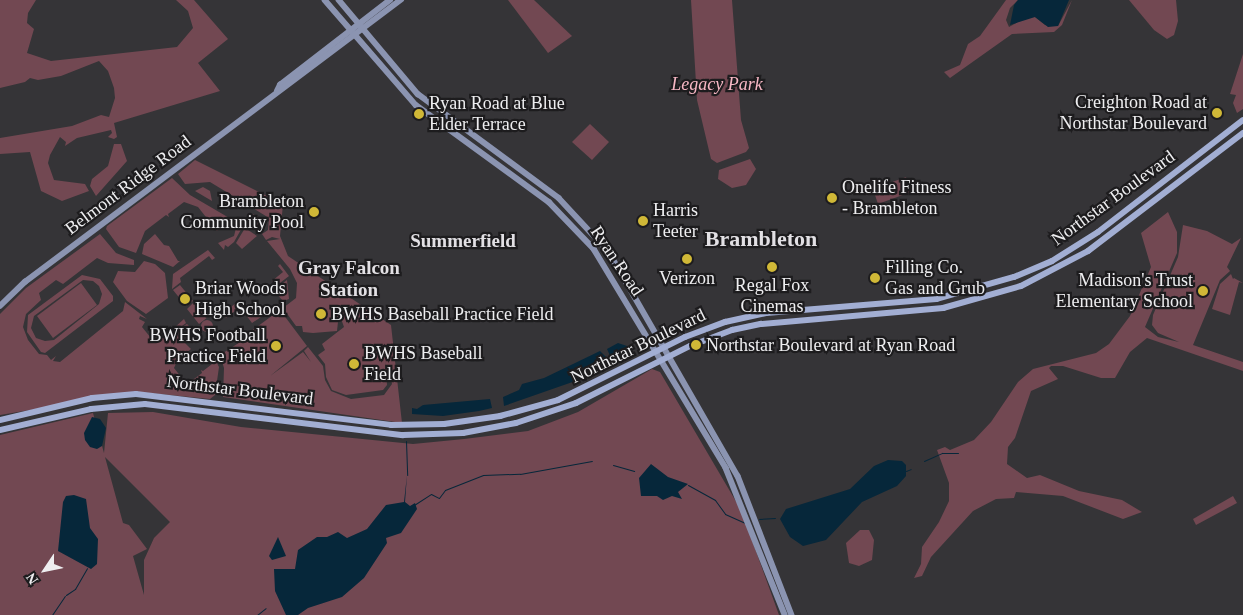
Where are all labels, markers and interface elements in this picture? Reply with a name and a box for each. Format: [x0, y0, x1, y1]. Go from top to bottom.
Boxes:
park label: Legacy Park [671, 73, 763, 95]
place label: Creighton Road at Northstar Boulevard [1060, 92, 1207, 134]
place label: Ryan Road at Blue Elder Terrace [429, 93, 565, 136]
marker: Creighton Road at Northstar Boulevard [1211, 107, 1223, 119]
marker: Ryan Road at Blue Elder Terrace [413, 108, 425, 120]
street label: Belmont Ridge Road [61, 131, 195, 239]
street label: Northstar Boulevard [1047, 146, 1179, 250]
place label: Onelife Fitness - Brambleton [842, 177, 951, 220]
place label: Brambleton Community Pool [180, 191, 304, 233]
marker: Onelife Fitness - Brambleton [826, 192, 838, 204]
place label: Harris Teeter [653, 200, 698, 242]
marker: Brambleton Community Pool [308, 206, 320, 218]
marker: Harris Teeter [637, 215, 649, 227]
street label: Ryan Road [586, 222, 648, 300]
district label: Brambleton [705, 226, 817, 252]
district label: Summerfield [410, 230, 516, 252]
marker: Verizon [681, 253, 693, 265]
district label: Gray Falcon Station [298, 257, 400, 301]
place label: Filling Co. Gas and Grub [885, 257, 985, 300]
marker: Regal Fox Cinemas [766, 261, 778, 273]
place label: Verizon [659, 267, 715, 289]
place label: Madison's Trust Elementary School [1056, 270, 1193, 312]
marker: Filling Co. Gas and Grub [869, 272, 881, 284]
place label: Regal Fox Cinemas [735, 275, 809, 318]
place label: Briar Woods High School [195, 278, 286, 320]
marker: Madison's Trust Elementary School [1197, 285, 1209, 297]
marker: Briar Woods High School [179, 293, 191, 305]
place label: BWHS Baseball Practice Field [331, 303, 553, 325]
street label: Northstar Boulevard [567, 304, 709, 388]
marker: BWHS Baseball Practice Field [315, 308, 327, 320]
place label: BWHS Football Practice Field [149, 325, 266, 368]
place label: Northstar Boulevard at Ryan Road [706, 334, 955, 356]
marker: Northstar Boulevard at Ryan Road [690, 339, 702, 351]
marker: BWHS Football Practice Field [270, 340, 282, 352]
place label: BWHS Baseball Field [364, 343, 482, 386]
marker: BWHS Baseball Field [348, 358, 360, 370]
street label: Northstar Boulevard [166, 370, 314, 410]
north arrow [20, 545, 70, 595]
text: N [23, 570, 41, 587]

